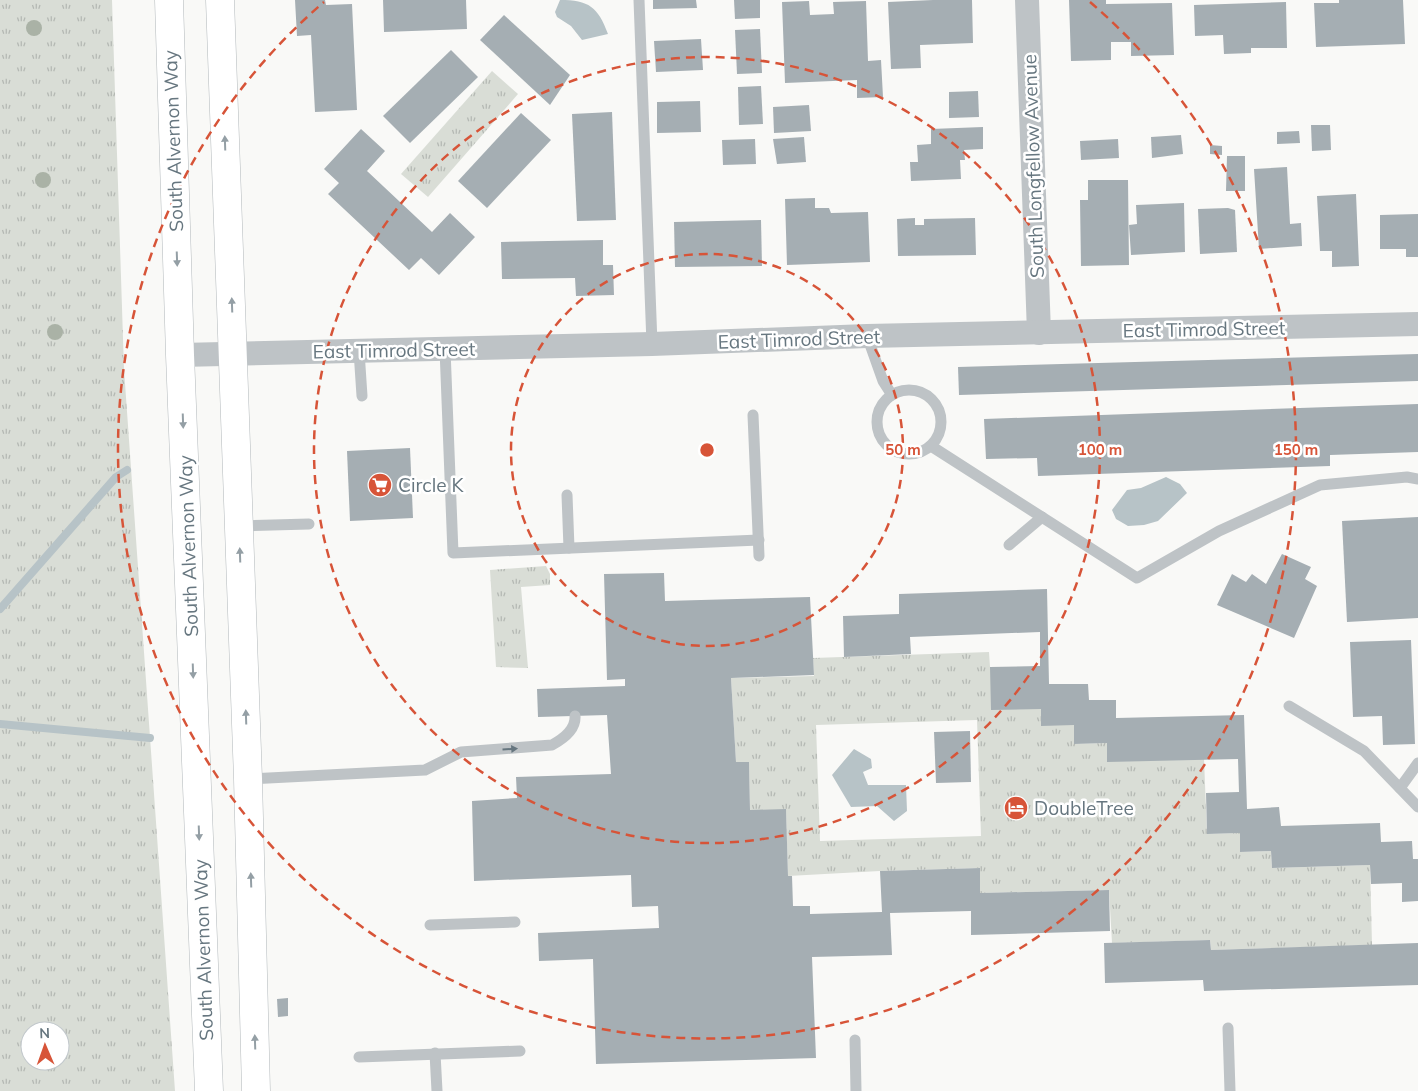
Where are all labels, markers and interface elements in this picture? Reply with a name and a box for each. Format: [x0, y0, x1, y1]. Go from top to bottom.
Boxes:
street label: South Alvernon Way [158, 50, 188, 232]
street label: South Longfellow Avenue [1017, 54, 1049, 278]
one-way arrow [221, 134, 229, 150]
one-way arrow [173, 251, 181, 267]
one-way arrow [227, 297, 235, 313]
street label: East Timrod Street [1123, 316, 1286, 342]
street label: East Timrod Street [717, 324, 881, 354]
street label: East Timrod Street [313, 337, 476, 363]
one-way arrow [179, 413, 187, 429]
text: 50 m [885, 440, 921, 459]
text: 100 m [1078, 440, 1122, 459]
text: 150 m [1274, 440, 1318, 459]
centre of rings [698, 441, 716, 459]
street label: South Alvernon Way [173, 455, 203, 637]
supermarket icon: Circle K [367, 472, 393, 498]
place label: Circle K [398, 473, 465, 497]
one-way arrow [236, 547, 244, 563]
one-way arrow [189, 663, 197, 679]
one-way arrow [241, 709, 249, 725]
one-way arrow [502, 745, 518, 753]
hotel icon: DoubleTree [1003, 795, 1029, 821]
place label: DoubleTree [1034, 796, 1134, 820]
one-way arrow [195, 825, 203, 841]
street label: South Alvernon Way [188, 859, 218, 1041]
one-way arrow [246, 872, 254, 888]
north arrow [20, 1021, 70, 1071]
text: N [39, 1024, 50, 1042]
one-way arrow [251, 1034, 259, 1050]

